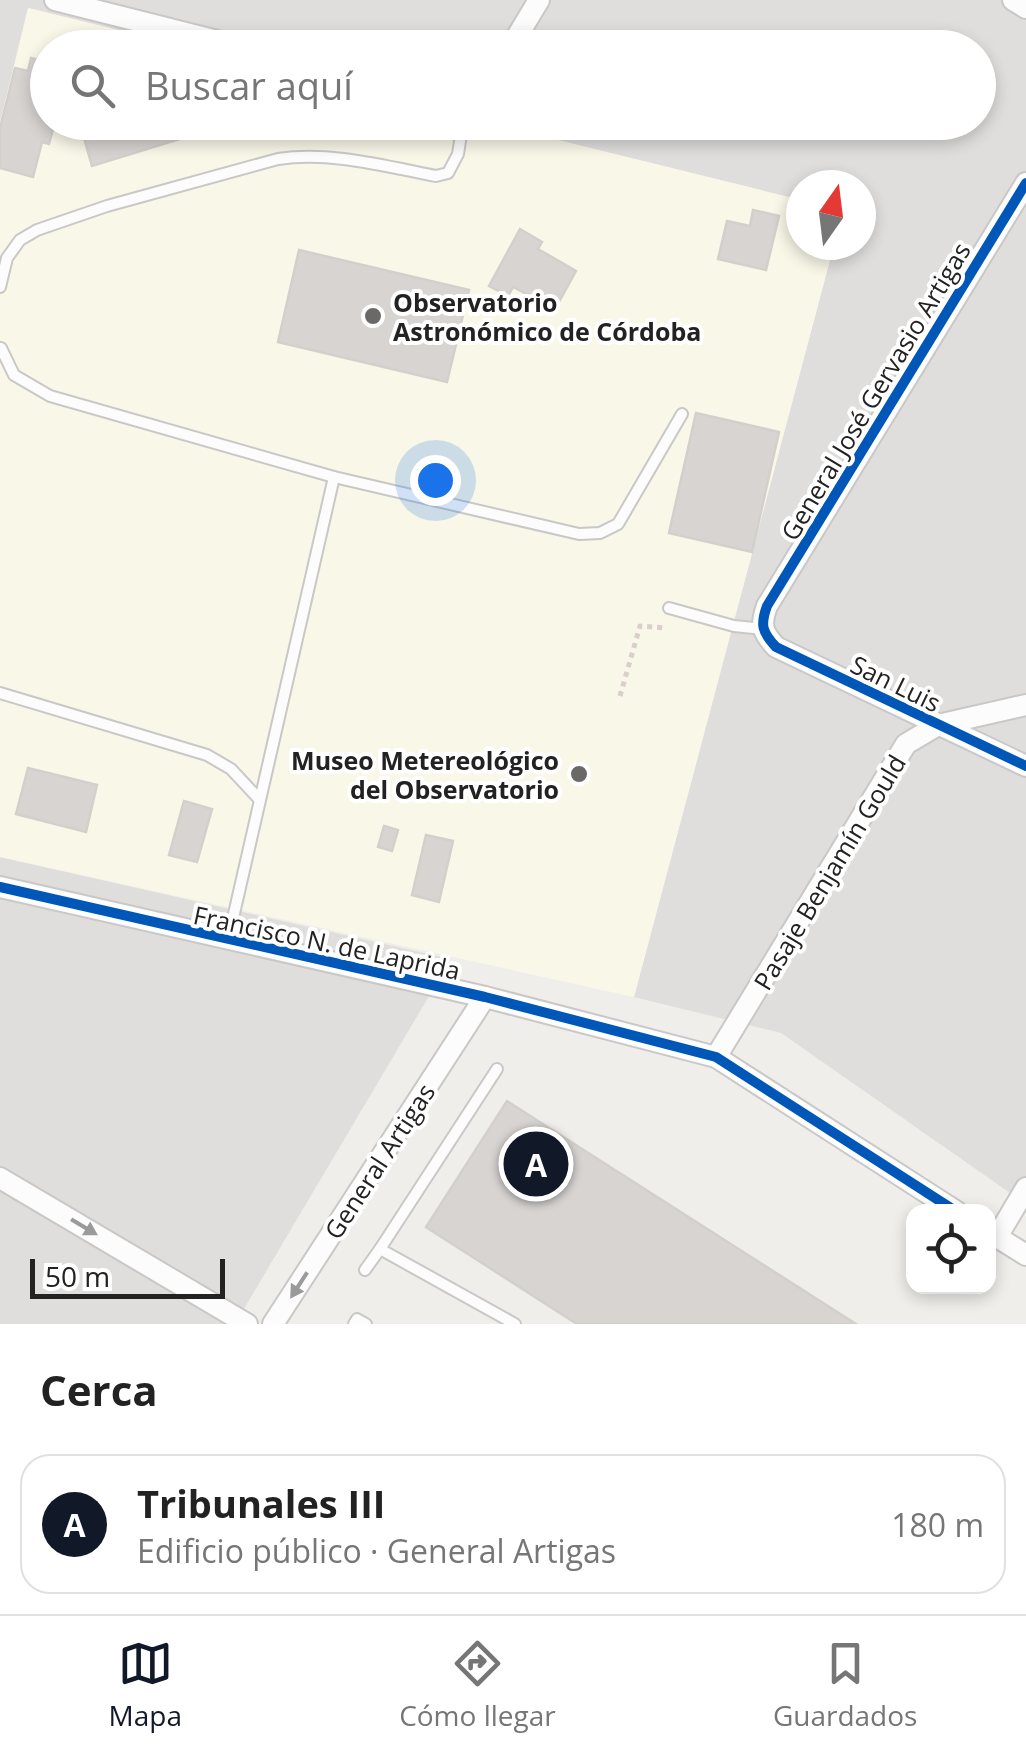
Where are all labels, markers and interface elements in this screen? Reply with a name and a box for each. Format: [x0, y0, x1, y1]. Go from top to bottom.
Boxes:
search box [30, 30, 996, 140]
icon: search [65, 58, 120, 113]
text: Buscar aquí [145, 59, 353, 111]
north arrow [786, 170, 876, 260]
street label: General José Gervasio Artigas [772, 236, 978, 546]
place label: Observatorio Astronómico de Córdoba [393, 285, 701, 348]
marker: Observatorio Astronómico de Córdoba [362, 305, 384, 327]
your location [410, 455, 461, 506]
street label: San Luis [845, 647, 947, 719]
place label: Museo Metereológico del Observatorio [291, 743, 559, 806]
street label: Pasaje Benjamín Gould [745, 748, 913, 996]
marker: Museo Metereológico del Observatorio [568, 763, 590, 785]
street label: Francisco N. de Laprida [191, 897, 463, 987]
street label: General Artigas [316, 1077, 442, 1245]
pin: A [504, 1126, 568, 1202]
map controls [906, 1204, 996, 1294]
button: locate [906, 1204, 996, 1294]
one-way arrow [70, 1218, 98, 1235]
scale bar [30, 1254, 225, 1298]
text: 50 m [45, 1257, 110, 1295]
one-way arrow [290, 1271, 309, 1298]
text: Cerca [40, 1361, 158, 1418]
text: Tribunales III [137, 1477, 385, 1529]
text: A [63, 1503, 86, 1546]
text: 180 m [891, 1503, 984, 1546]
text: Edificio público · General Artigas [137, 1529, 616, 1572]
tab: Mapa [109, 1636, 182, 1734]
tab: Cómo llegar [399, 1636, 556, 1734]
tab: Guardados [773, 1636, 917, 1734]

